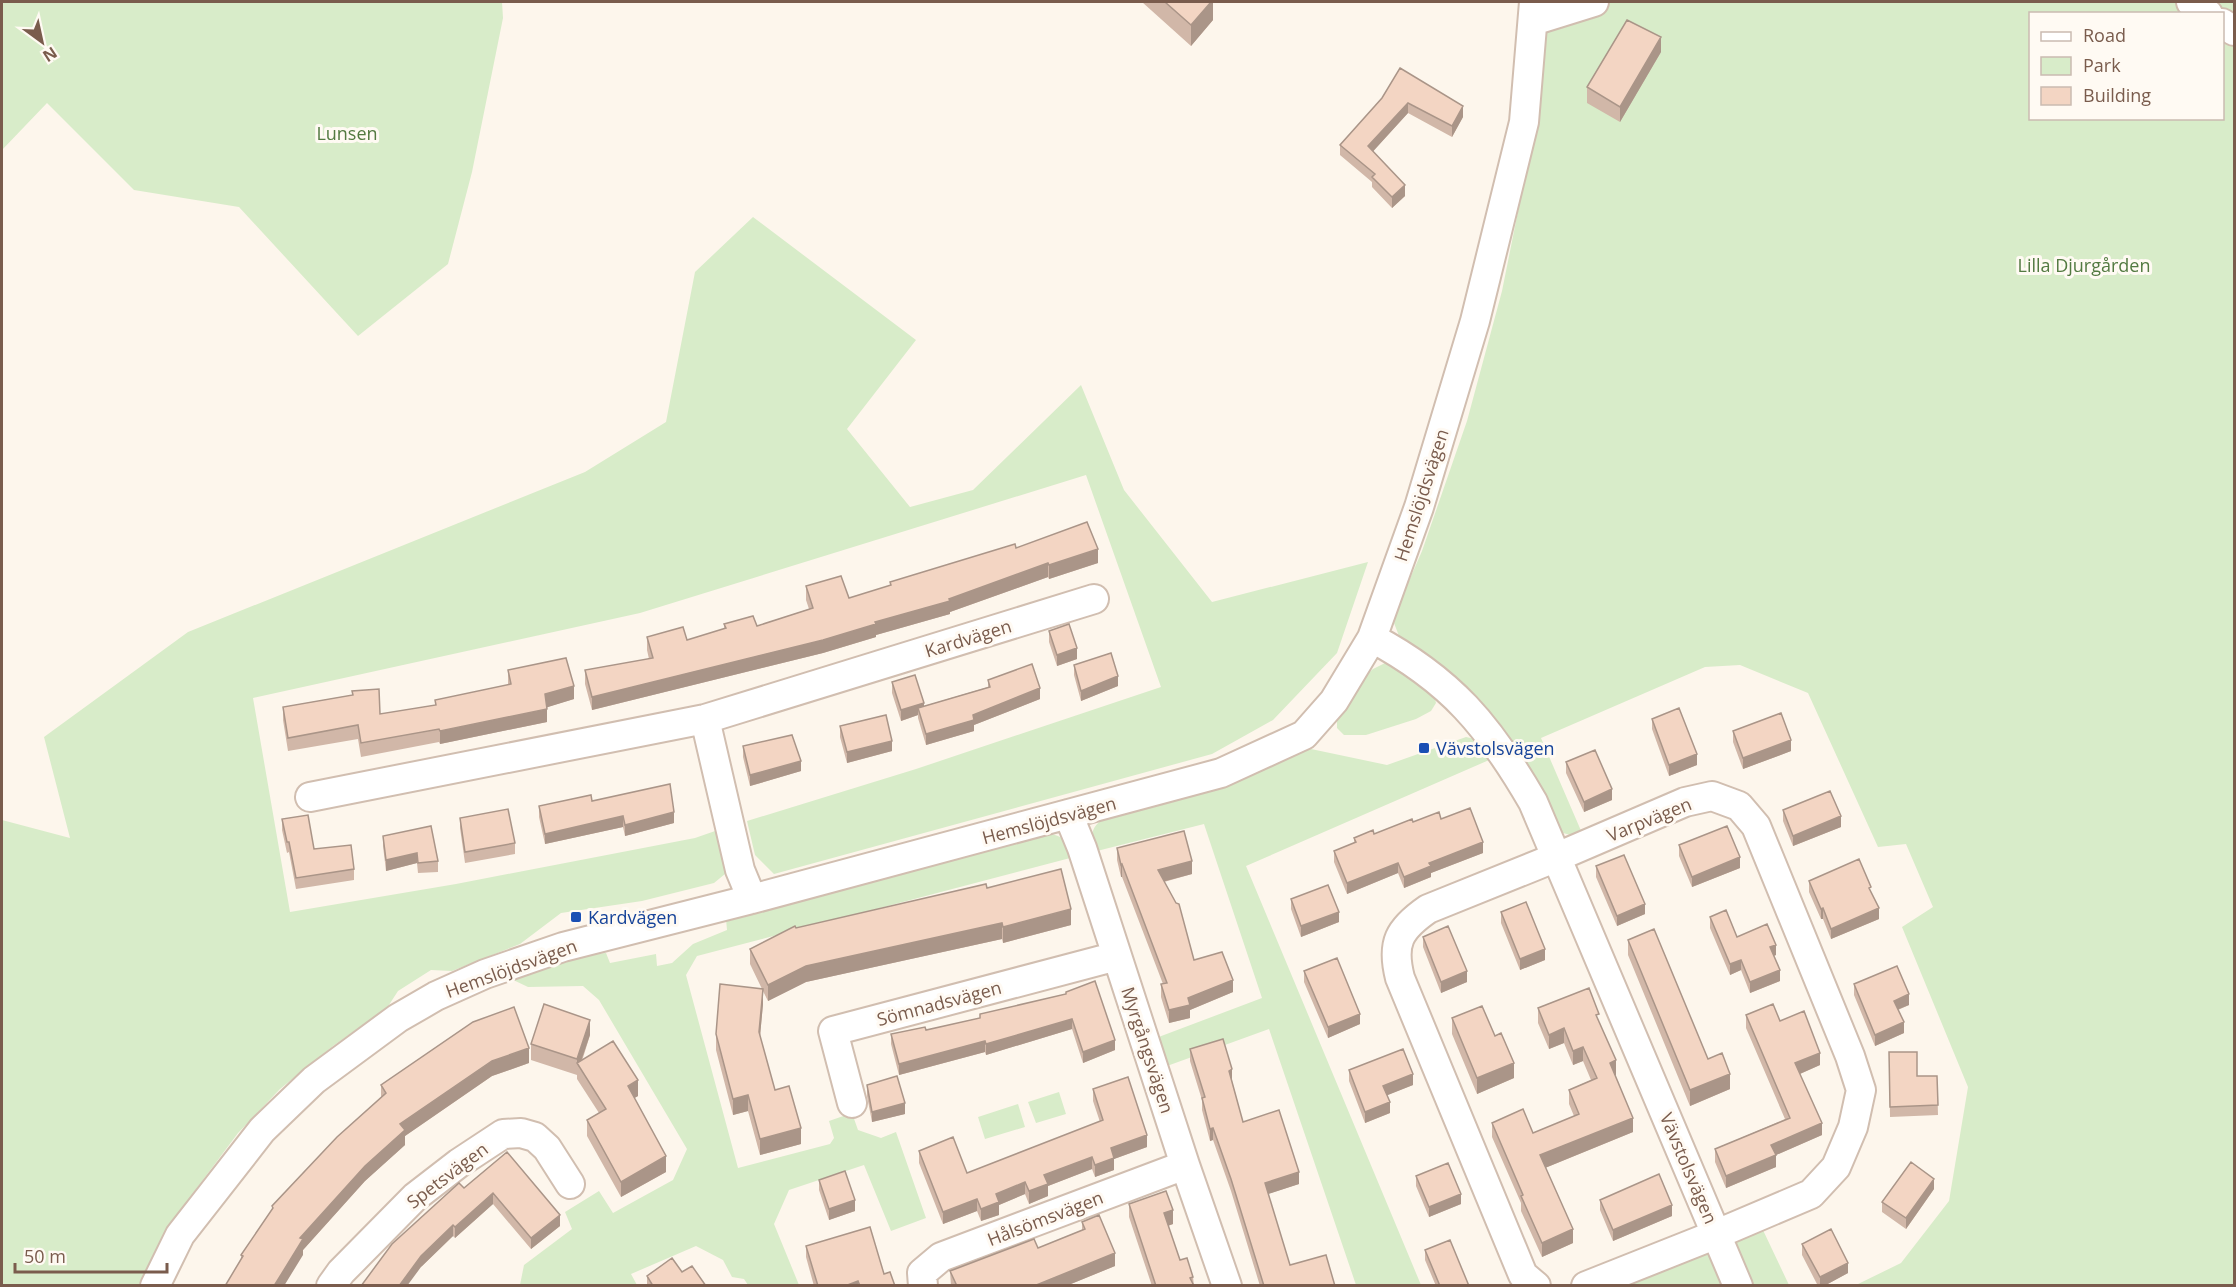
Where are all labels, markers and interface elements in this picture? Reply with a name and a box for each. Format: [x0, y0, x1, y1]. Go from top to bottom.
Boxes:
north arrow [12, 12, 72, 72]
legend [2029, 12, 2224, 120]
text: Road [2083, 23, 2126, 47]
text: N [39, 42, 62, 67]
text: Park [2083, 53, 2121, 77]
text: Building [2083, 83, 2151, 107]
park label: Lunsen [316, 121, 378, 145]
park label: Lilla Djurgården [2018, 253, 2151, 277]
street label: Hemslöjdsvägen [1388, 426, 1454, 564]
street label: Kardvägen [922, 613, 1014, 663]
place label: Vävstolsvägen [1436, 736, 1555, 760]
marker: Vävstolsvägen [1417, 741, 1431, 755]
street label: Hemslöjdsvägen [979, 791, 1119, 849]
street label: Varpvägen [1603, 791, 1695, 847]
place label: Kardvägen [588, 905, 677, 929]
marker: Kardvägen [569, 910, 583, 924]
street label: Hemslöjdsvägen [442, 933, 580, 1003]
street label: Sömnadsvägen [874, 975, 1004, 1031]
street label: Myrgångsvägen [1116, 984, 1180, 1116]
street label: Vävstolsvägen [1655, 1109, 1723, 1227]
street label: Spetsvägen [401, 1137, 493, 1213]
street label: Hålsömsvägen [984, 1185, 1106, 1251]
scale bar [15, 1236, 166, 1274]
text: 50 m [24, 1244, 66, 1268]

